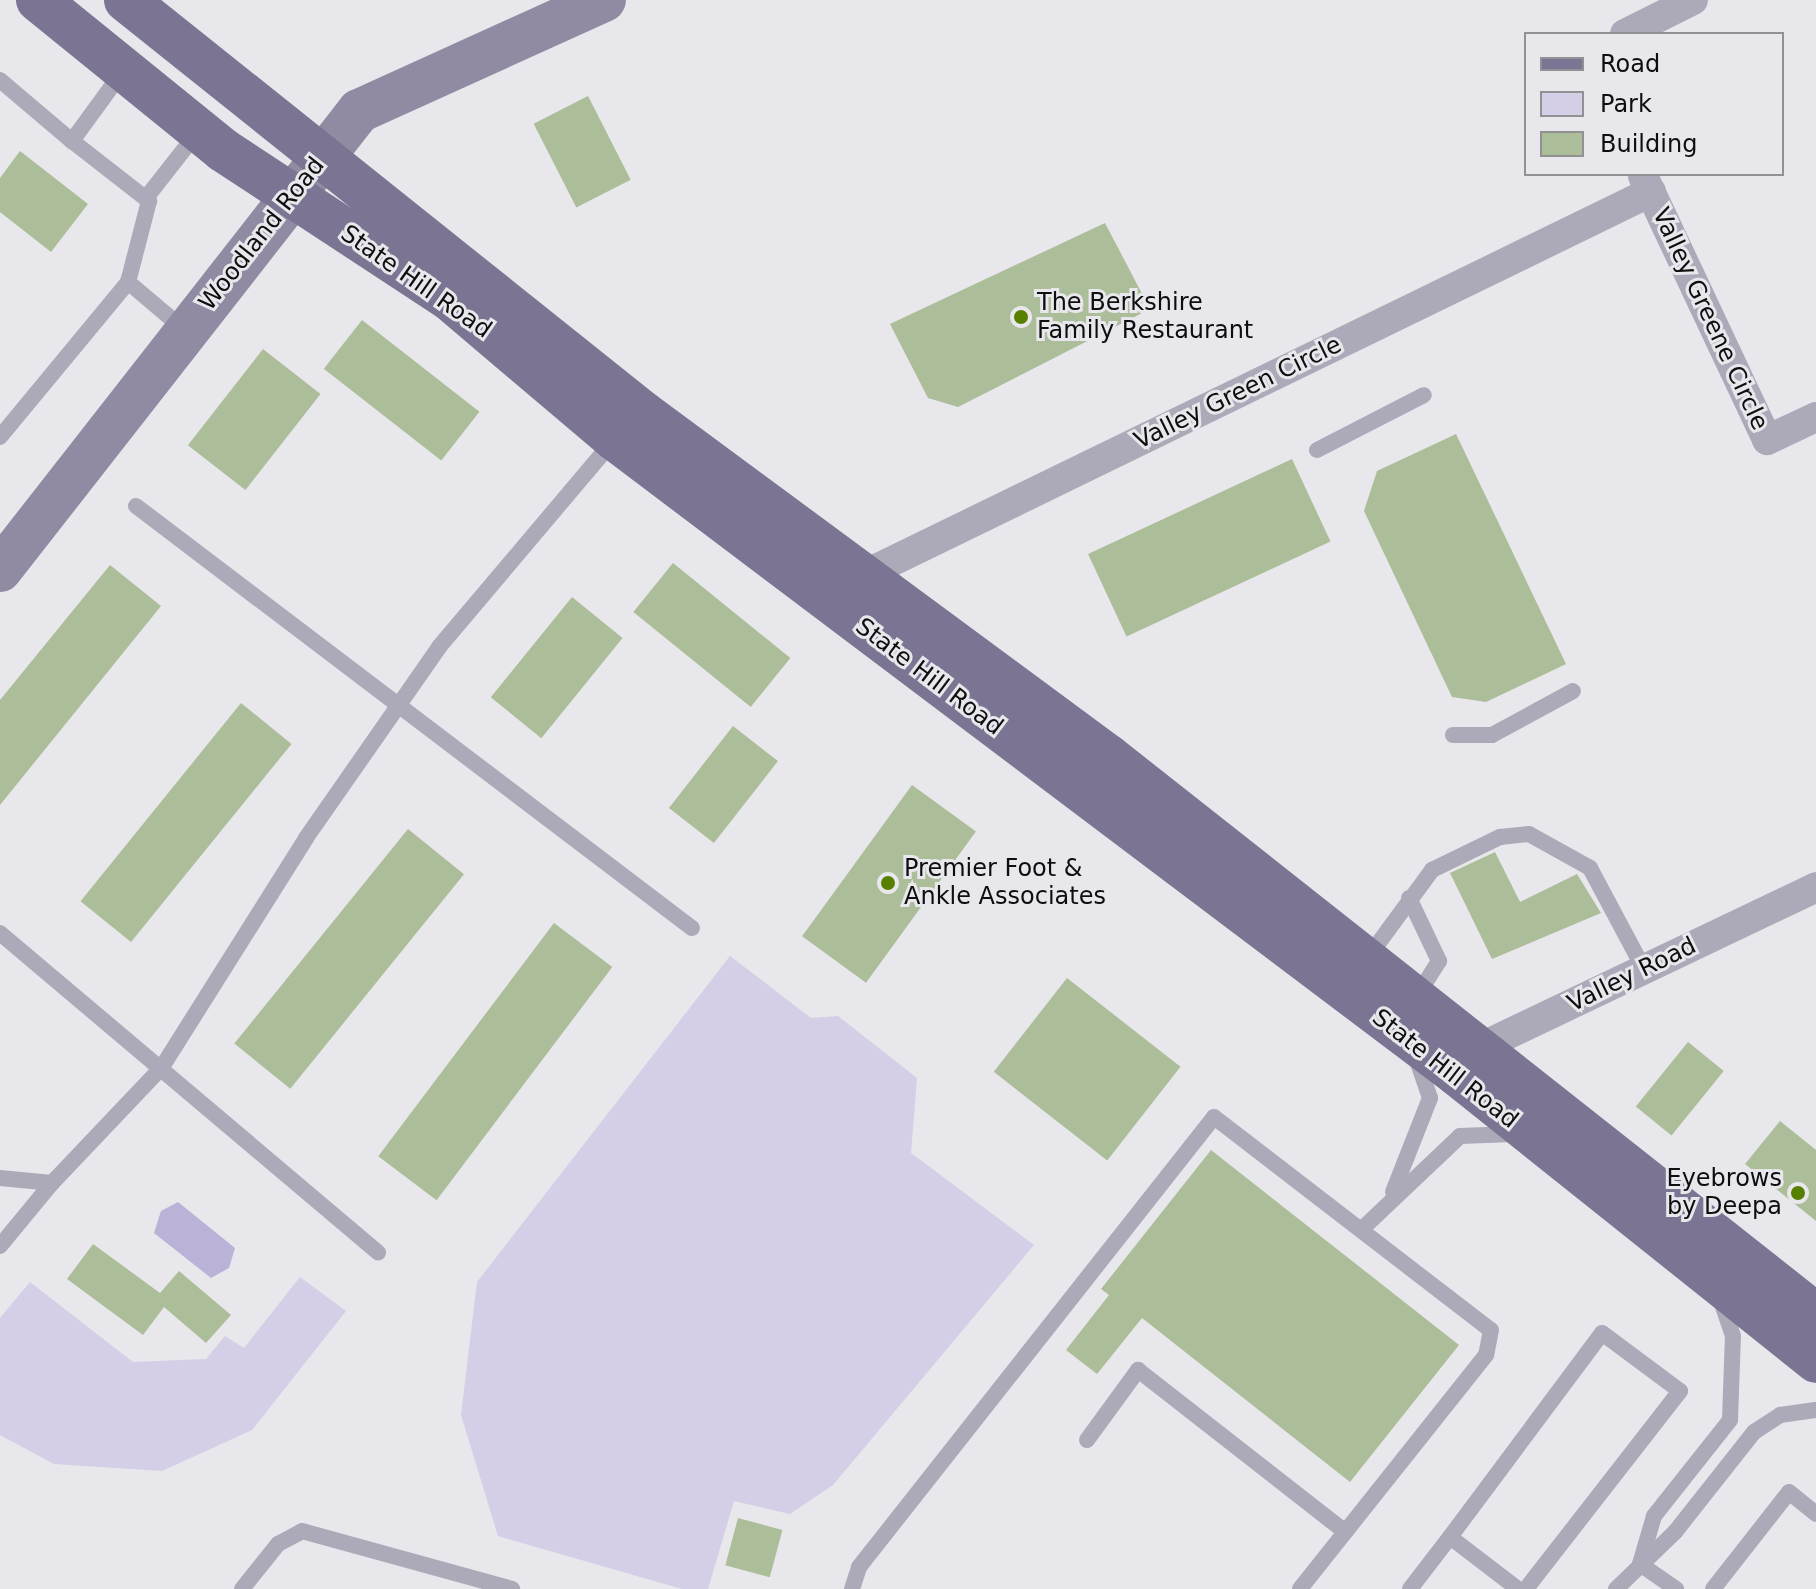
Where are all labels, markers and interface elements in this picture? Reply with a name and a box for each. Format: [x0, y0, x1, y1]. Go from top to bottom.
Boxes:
legend [1524, 32, 1784, 176]
text: Road [1600, 50, 1660, 78]
text: Park [1600, 90, 1652, 118]
text: Building [1600, 130, 1697, 158]
street label: Woodland Road [193, 152, 331, 316]
street label: Valley Greene Circle [1646, 203, 1774, 435]
street label: State Hill Road [335, 219, 497, 345]
place label: The Berkshire Family Restaurant [1037, 289, 1253, 345]
marker: The Berkshire Family Restaurant [1012, 308, 1030, 326]
street label: Valley Green Circle [1130, 330, 1346, 456]
street label: State Hill Road [850, 612, 1008, 742]
place label: Premier Foot & Ankle Associates [904, 855, 1106, 911]
marker: Premier Foot & Ankle Associates [879, 874, 897, 892]
street label: Valley Road [1563, 931, 1701, 1019]
street label: State Hill Road [1366, 1003, 1524, 1135]
place label: Eyebrows by Deepa [1666, 1165, 1782, 1221]
marker: Eyebrows by Deepa [1789, 1184, 1807, 1202]

